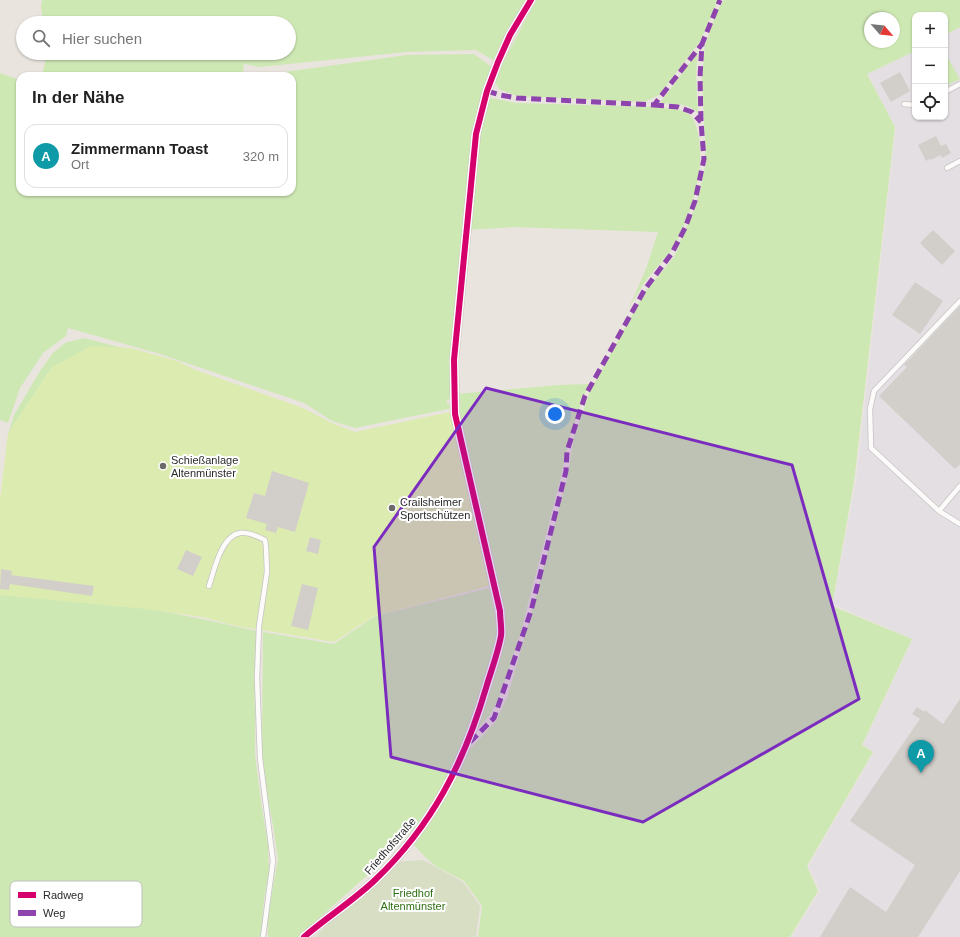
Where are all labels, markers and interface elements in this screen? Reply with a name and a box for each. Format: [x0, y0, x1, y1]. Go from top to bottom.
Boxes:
north arrow [864, 12, 900, 48]
map controls [912, 12, 948, 120]
button: + [912, 12, 948, 48]
search box [16, 16, 296, 60]
icon: search [30, 27, 52, 49]
text: Hier suchen [62, 30, 142, 47]
button: − [912, 48, 948, 84]
button: locate [912, 84, 948, 120]
text: In der Nähe [32, 88, 125, 107]
text: Zimmermann Toast [71, 140, 208, 157]
text: A [41, 149, 51, 164]
text: 320 m [243, 149, 279, 164]
text: Ort [71, 157, 89, 172]
your location [545, 404, 565, 424]
place label: Schießanlage Altenmünster [171, 454, 238, 479]
marker: Schießanlage Altenmünster [158, 461, 168, 471]
place label: Crailsheimer Sportschützen [400, 496, 470, 521]
marker: Crailsheimer Sportschützen [387, 503, 397, 513]
pin: A [908, 740, 934, 773]
street label: Friedhofstraße [362, 815, 418, 877]
legend [10, 881, 142, 927]
park label: Friedhof Altenmünster [381, 887, 446, 912]
text: Radweg [43, 889, 83, 901]
text: Weg [43, 907, 65, 919]

